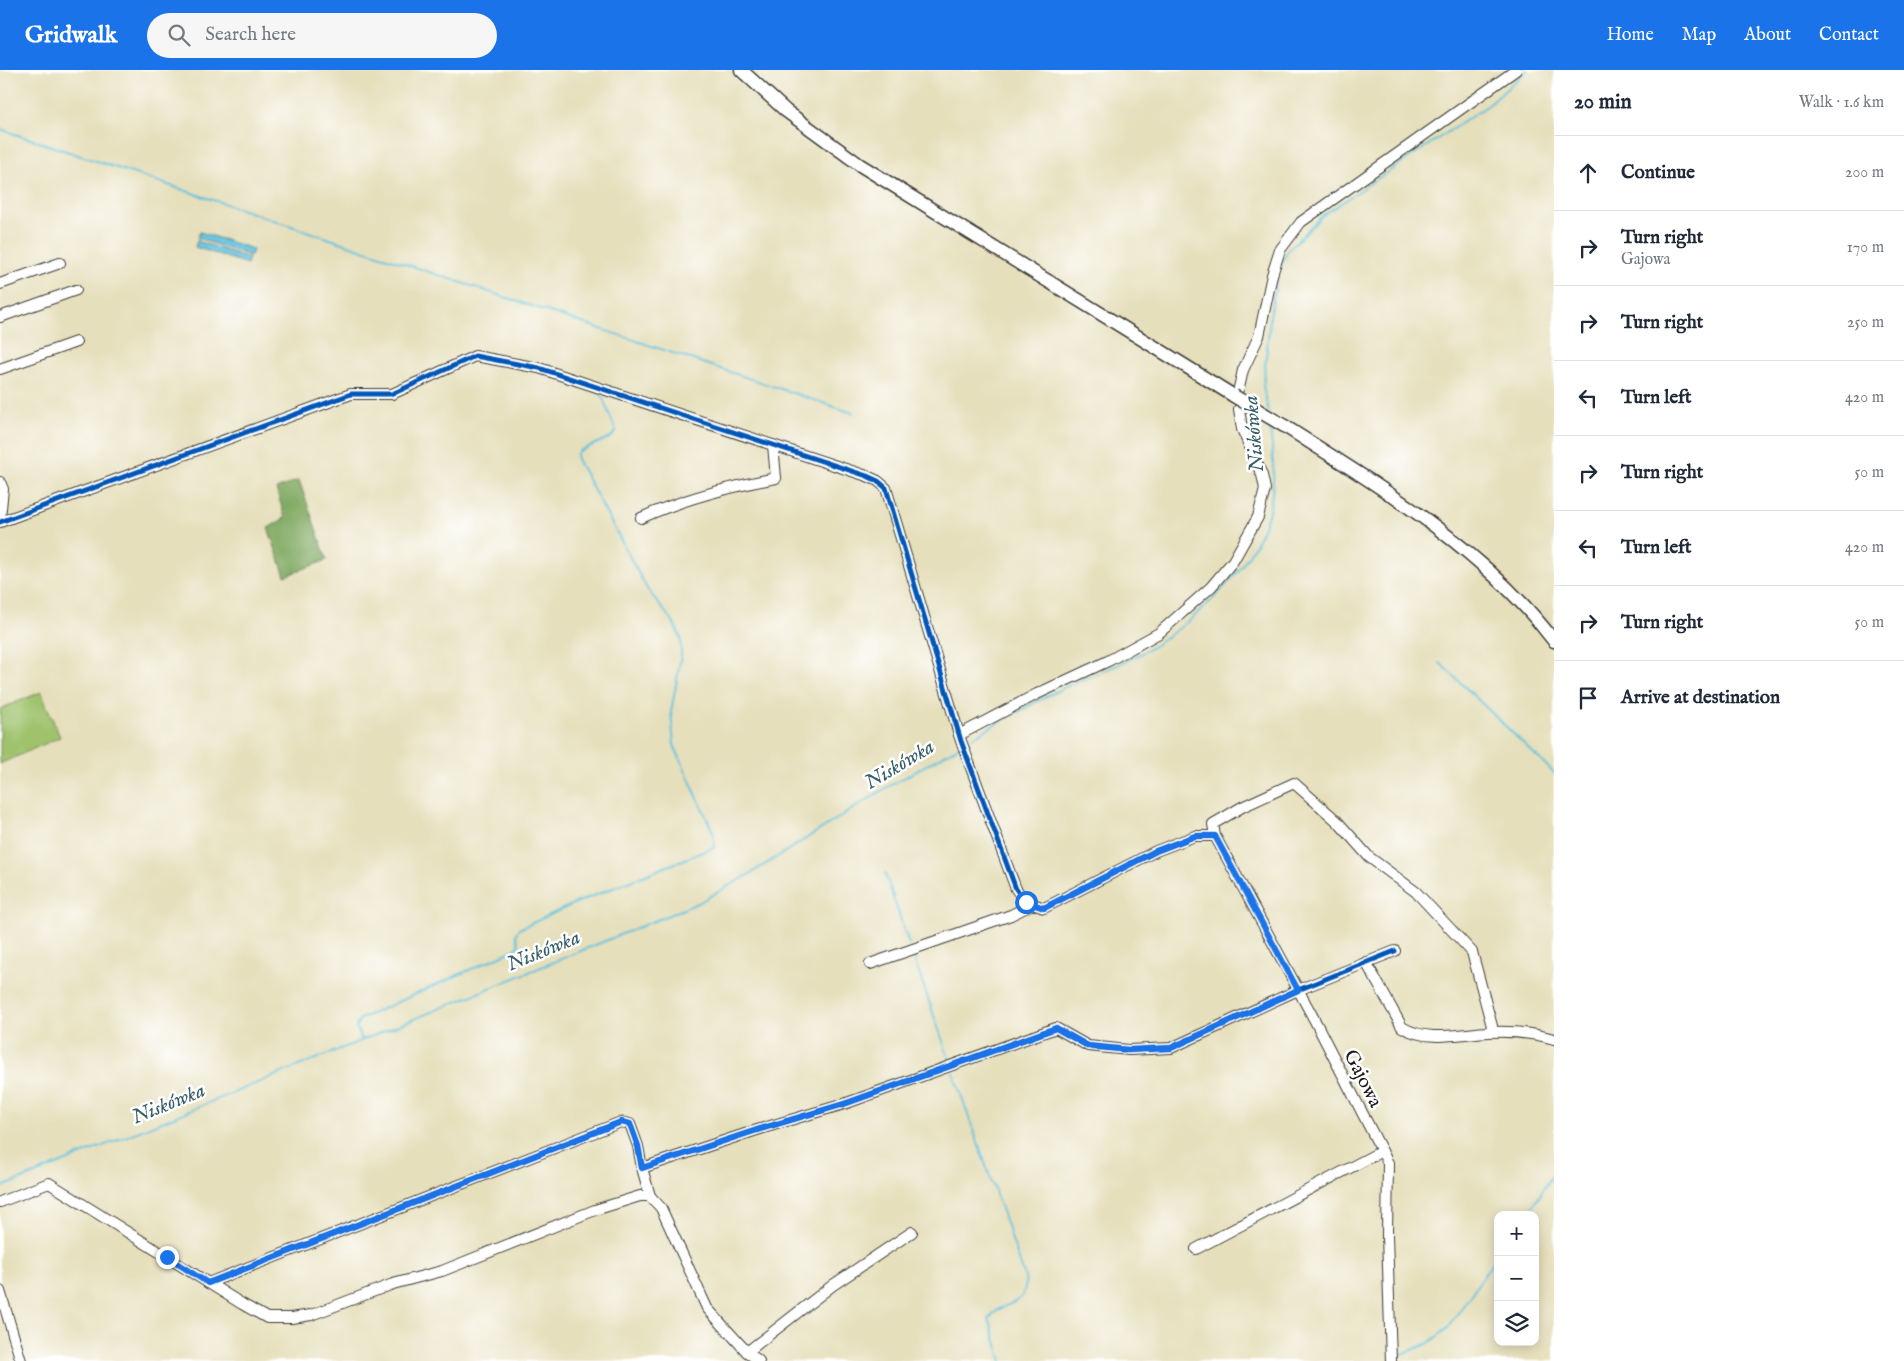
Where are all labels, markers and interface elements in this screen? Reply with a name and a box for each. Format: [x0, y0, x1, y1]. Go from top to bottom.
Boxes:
search box [147, 13, 497, 58]
text: Gridwalk [25, 20, 117, 51]
icon: search [165, 21, 193, 49]
text: Search here [205, 23, 296, 47]
text: Home [1607, 24, 1654, 47]
text: Map [1682, 24, 1716, 47]
text: About [1744, 24, 1791, 47]
text: Contact [1819, 24, 1879, 47]
text: 20 min [1574, 89, 1632, 116]
text: Walk · 1.6 km [1799, 93, 1884, 113]
icon: ahead [1574, 159, 1602, 187]
text: Continue [1621, 161, 1695, 185]
text: 200 m [1845, 163, 1884, 183]
text: Turn right [1621, 226, 1703, 250]
icon: right [1574, 234, 1602, 262]
text: 170 m [1847, 238, 1884, 258]
text: Gajowa [1621, 250, 1670, 270]
icon: right [1574, 309, 1602, 337]
text: Turn right [1621, 311, 1703, 335]
text: 250 m [1847, 313, 1884, 333]
icon: left [1574, 384, 1602, 412]
text: Turn left [1621, 386, 1692, 410]
text: 420 m [1845, 388, 1884, 408]
water label: Niskówka [1238, 394, 1271, 473]
icon: right [1574, 459, 1602, 487]
text: Turn right [1621, 461, 1703, 485]
text: 50 m [1855, 463, 1884, 483]
icon: left [1574, 534, 1602, 562]
text: Turn left [1621, 536, 1692, 560]
text: 420 m [1845, 538, 1884, 558]
icon: right [1574, 609, 1602, 637]
text: Turn right [1621, 611, 1703, 635]
text: 50 m [1855, 613, 1884, 633]
icon: arrive [1574, 684, 1602, 712]
text: Arrive at destination [1621, 686, 1780, 710]
water label: Niskówka [860, 734, 940, 797]
route start [1015, 891, 1038, 914]
water label: Niskówka [503, 924, 584, 978]
street label: Gajowa [1338, 1046, 1388, 1112]
water label: Niskówka [128, 1077, 209, 1131]
map controls [1494, 1211, 1539, 1346]
button: + [1494, 1211, 1539, 1256]
route end [156, 1246, 179, 1269]
button: − [1494, 1256, 1539, 1301]
button: layers [1494, 1301, 1539, 1346]

